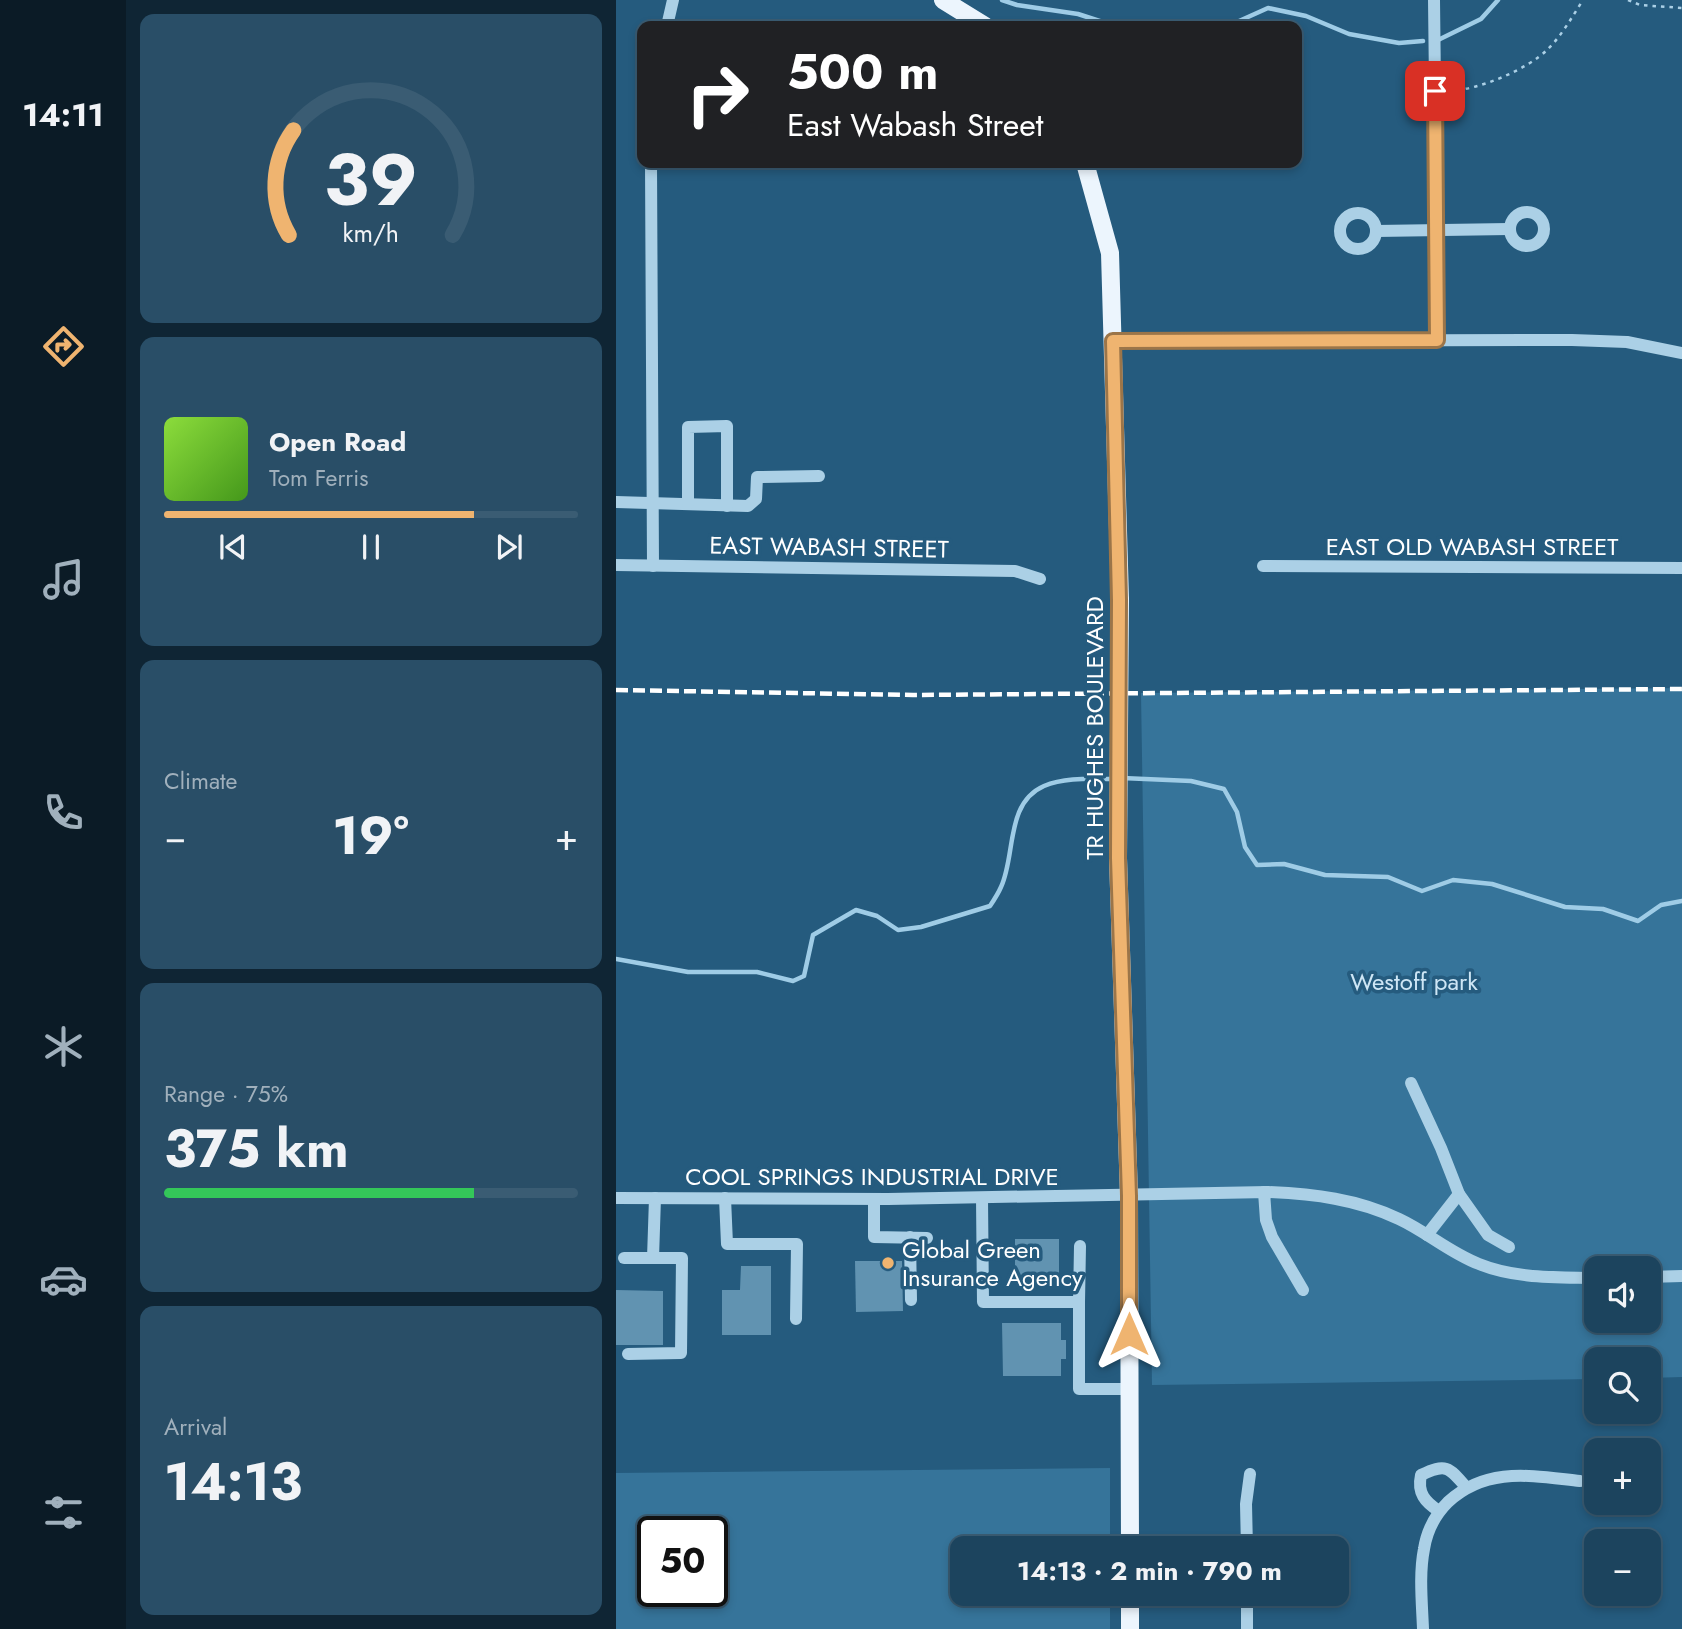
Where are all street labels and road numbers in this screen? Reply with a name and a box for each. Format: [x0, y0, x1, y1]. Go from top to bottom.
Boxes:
street label: EAST WABASH STREET [709, 527, 949, 567]
street label: EAST OLD WABASH STREET [1326, 529, 1618, 564]
street label: TR HUGHES BOULEVARD [1077, 596, 1112, 860]
street label: COOL SPRINGS INDUSTRIAL DRIVE [685, 1159, 1059, 1194]

